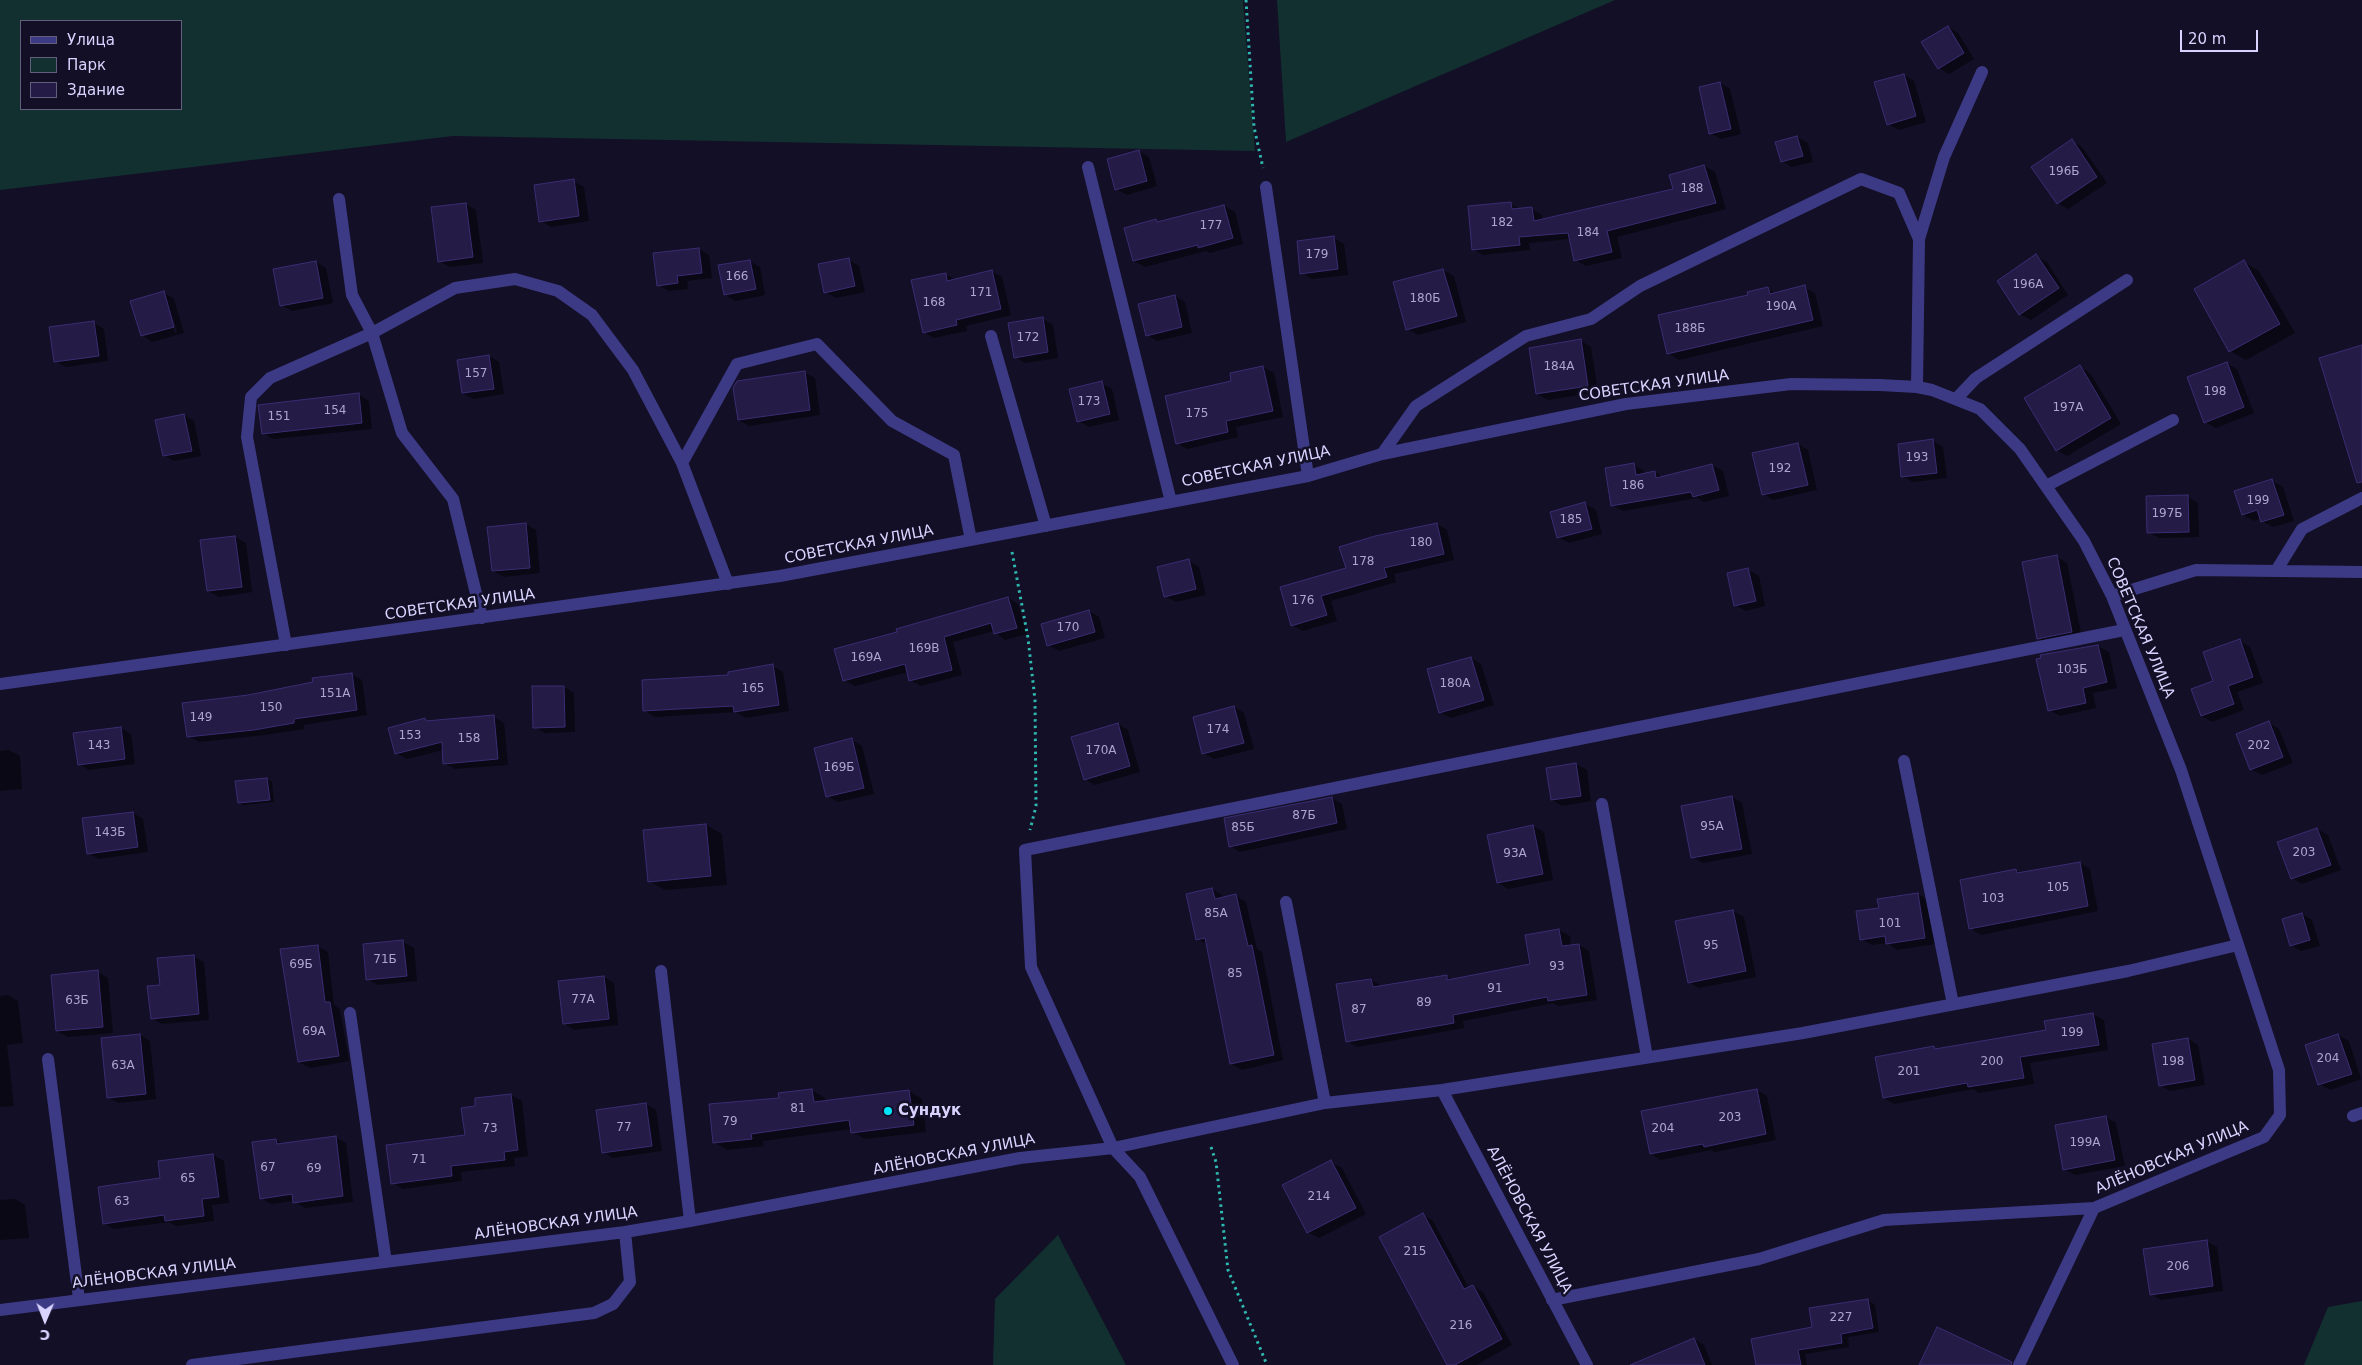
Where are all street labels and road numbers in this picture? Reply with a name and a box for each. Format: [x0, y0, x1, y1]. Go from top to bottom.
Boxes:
street label: СОВЕТСКАЯ УЛИЦА [1578, 367, 1730, 405]
street label: СОВЕТСКАЯ УЛИЦА [1180, 442, 1332, 492]
street label: СОВЕТСКАЯ УЛИЦА [783, 522, 935, 568]
street label: СОВЕТСКАЯ УЛИЦА [2102, 555, 2178, 701]
street label: СОВЕТСКАЯ УЛИЦА [384, 586, 536, 624]
street label: АЛЁНОВСКАЯ УЛИЦА [2093, 1118, 2251, 1198]
street label: АЛЁНОВСКАЯ УЛИЦА [872, 1130, 1036, 1180]
street label: АЛЁНОВСКАЯ УЛИЦА [1482, 1143, 1576, 1297]
street label: АЛЁНОВСКАЯ УЛИЦА [473, 1204, 639, 1244]
street label: АЛЁНОВСКАЯ УЛИЦА [71, 1255, 237, 1293]

